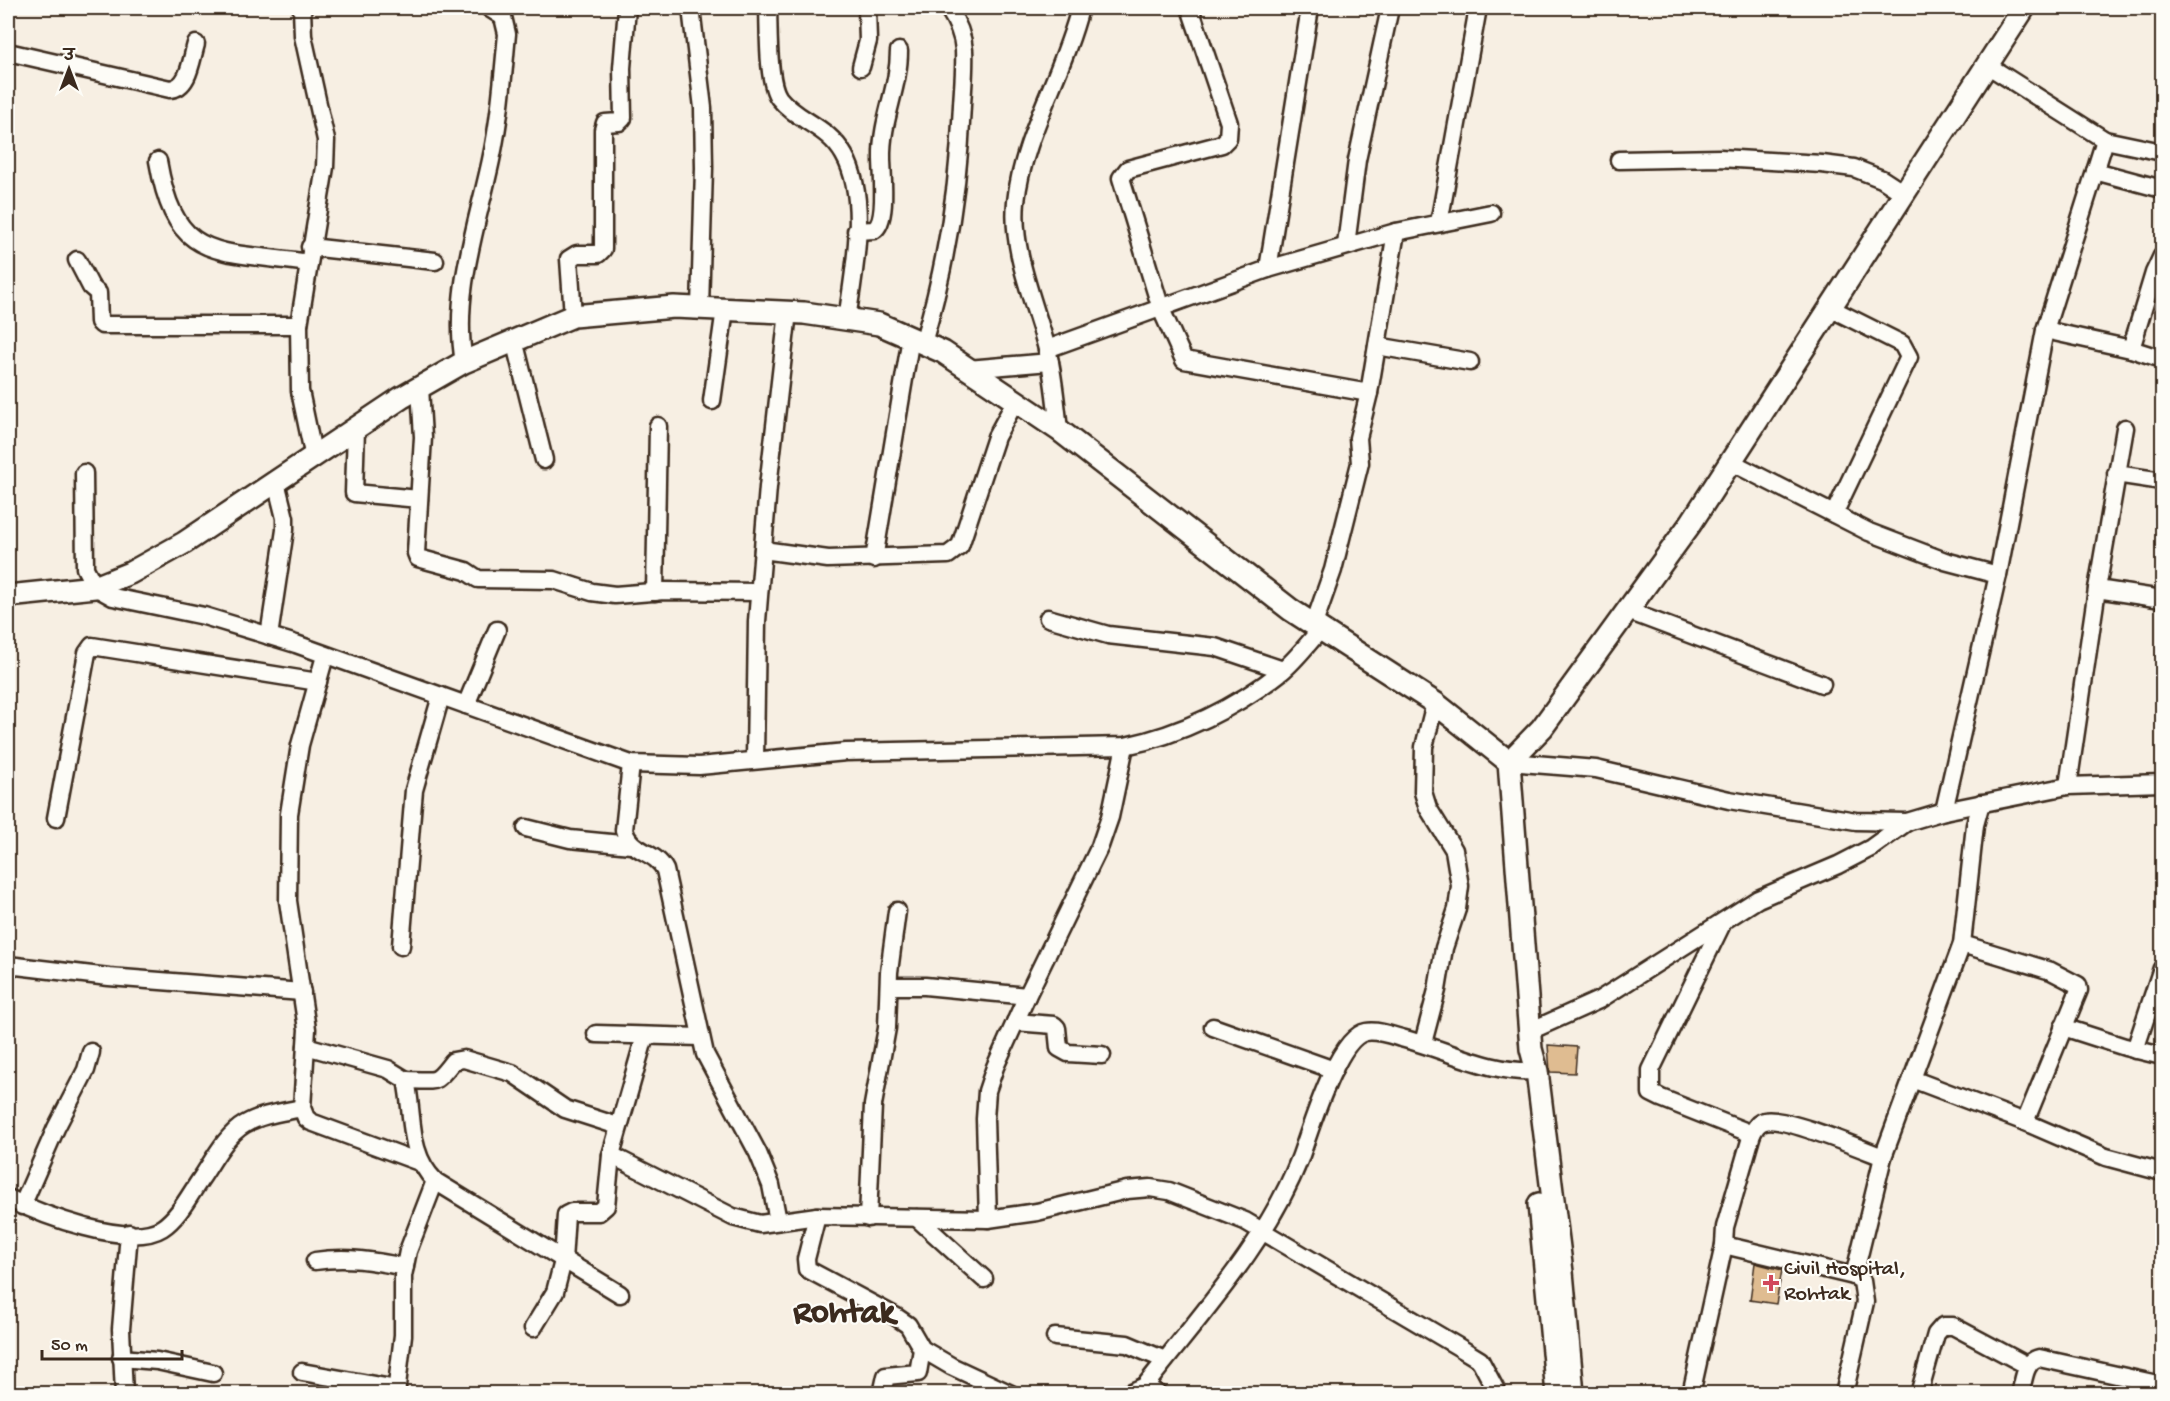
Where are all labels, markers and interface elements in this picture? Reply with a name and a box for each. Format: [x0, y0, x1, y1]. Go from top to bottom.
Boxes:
north arrow [39, 39, 99, 99]
text: उ [62, 48, 76, 67]
place label: Civil Hospital, Rohtak [1784, 1257, 1906, 1308]
marker: Civil Hospital, Rohtak [1762, 1274, 1780, 1292]
district label: Rohtak [793, 1295, 899, 1335]
scale bar [42, 1323, 182, 1361]
text: 50 m [51, 1336, 88, 1357]

